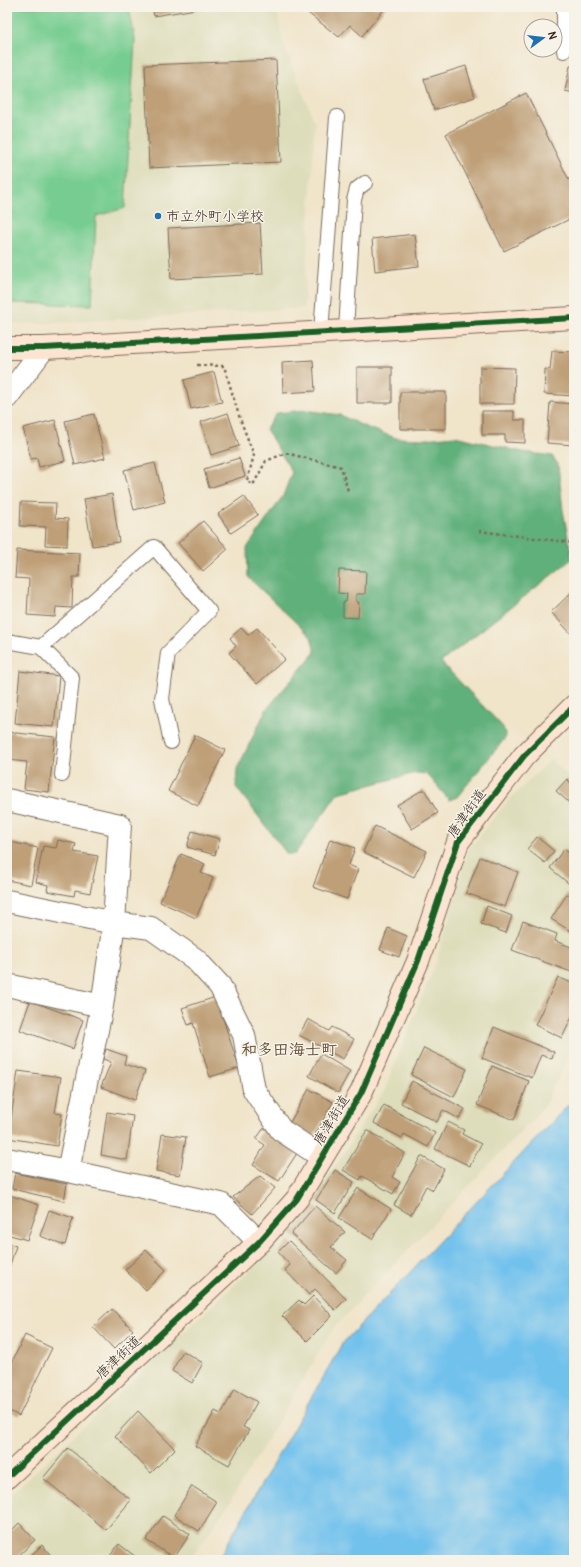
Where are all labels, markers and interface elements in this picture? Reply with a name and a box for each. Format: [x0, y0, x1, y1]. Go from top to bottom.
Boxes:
north arrow [523, 18, 563, 58]
text: N [545, 30, 560, 41]
place label: 市立外町小学校 [166, 208, 264, 225]
marker: 市立外町小学校 [153, 211, 163, 221]
street label: 唐津街道 [443, 785, 489, 841]
district label: 和多田海士町 [241, 1040, 337, 1060]
street label: 唐津街道 [310, 1092, 353, 1149]
street label: 唐津街道 [92, 1332, 145, 1383]

